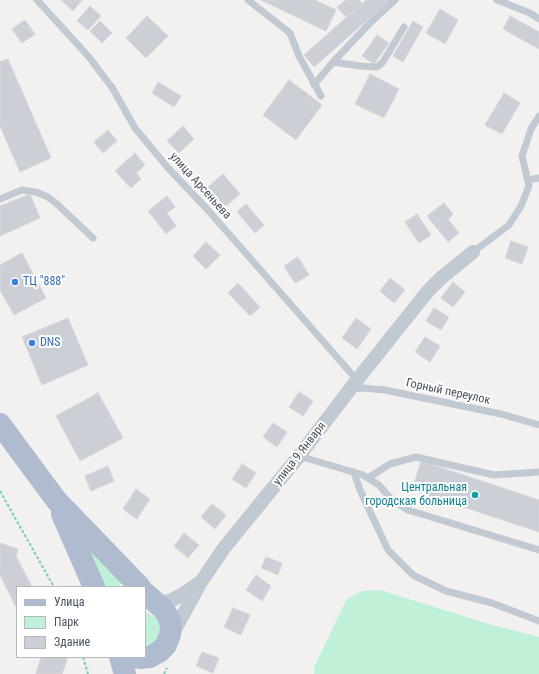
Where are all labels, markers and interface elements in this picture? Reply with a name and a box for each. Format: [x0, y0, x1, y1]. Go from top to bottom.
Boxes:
street label: улица Арсеньева [166, 150, 234, 222]
place label: ТЦ "888" [23, 275, 65, 289]
marker: ТЦ "888" [10, 277, 20, 287]
place label: DNS [40, 336, 61, 350]
marker: DNS [27, 338, 37, 348]
street label: Горный переулок [405, 376, 491, 408]
street label: улица 9 Января [271, 419, 329, 489]
place label: Центральная городская больница [365, 481, 467, 509]
marker: Центральная городская больница [470, 490, 480, 500]
legend [16, 586, 146, 658]
text: Улица [54, 595, 84, 609]
text: Парк [54, 615, 79, 629]
text: Здание [54, 635, 90, 649]

